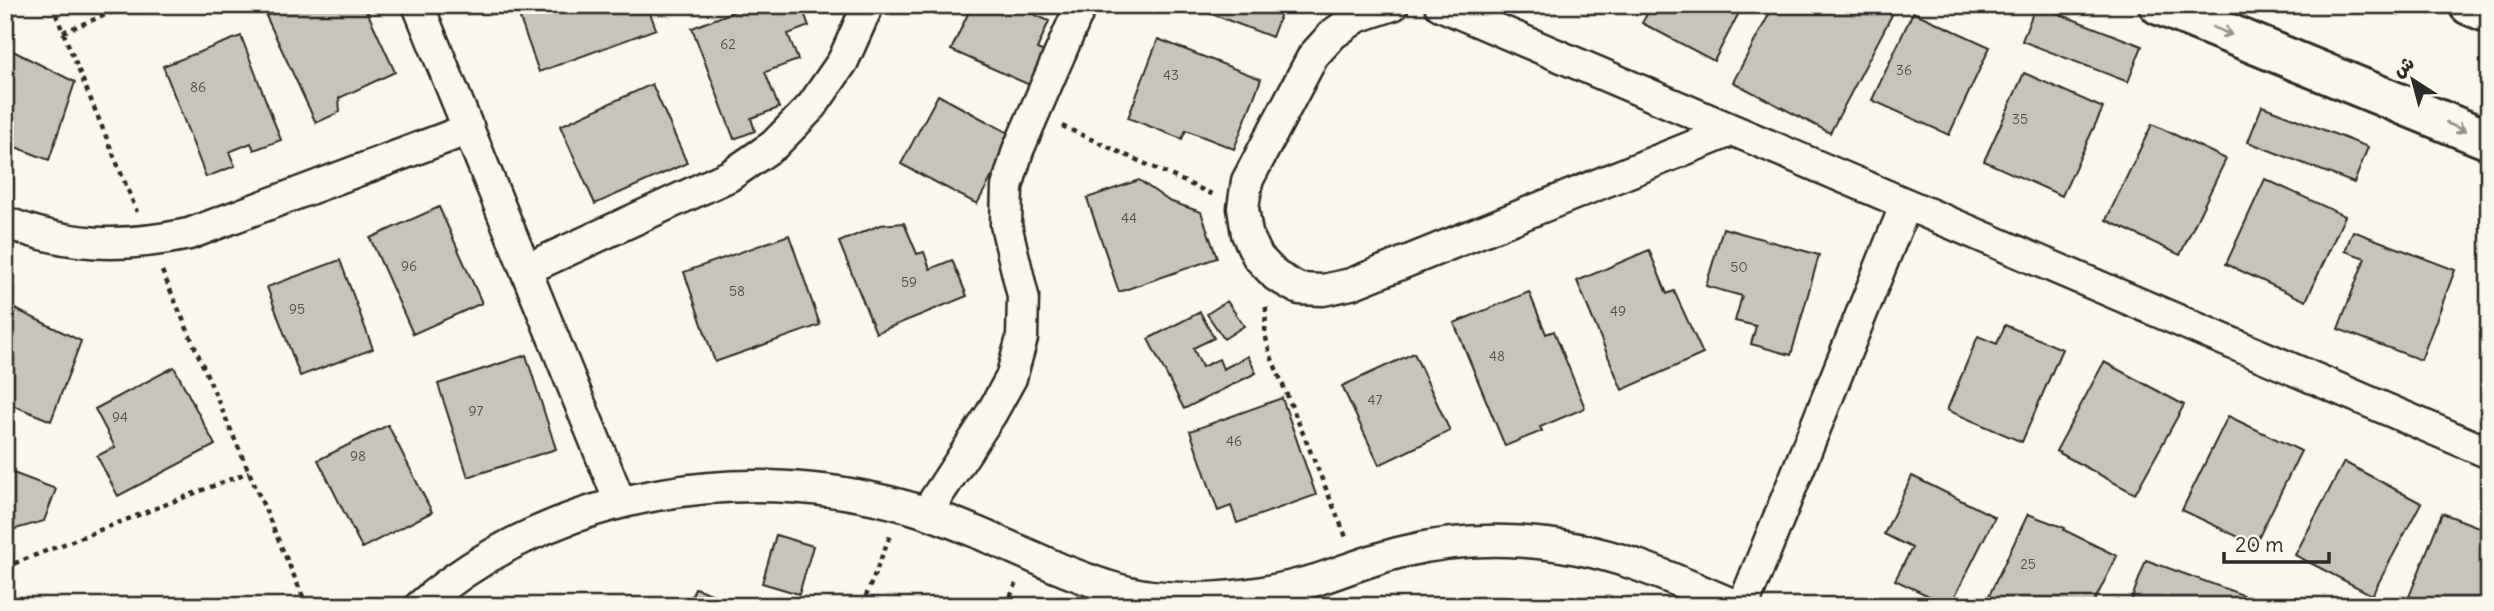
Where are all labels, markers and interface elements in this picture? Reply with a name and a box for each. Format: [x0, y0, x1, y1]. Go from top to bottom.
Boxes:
one-way arrow [2211, 26, 2233, 39]
house number: 62 [720, 35, 736, 53]
north arrow [2378, 46, 2448, 116]
text: ش [2387, 50, 2419, 82]
house number: 36 [1896, 61, 1912, 79]
house number: 43 [1163, 66, 1179, 84]
house number: 86 [190, 78, 206, 96]
house number: 35 [2012, 110, 2028, 128]
one-way arrow [2444, 121, 2466, 134]
house number: 44 [1121, 209, 1137, 227]
house number: 96 [401, 257, 417, 275]
house number: 50 [1730, 258, 1748, 276]
house number: 59 [901, 273, 917, 291]
house number: 58 [729, 282, 745, 300]
house number: 95 [289, 300, 305, 318]
house number: 49 [1610, 302, 1626, 320]
house number: 48 [1489, 347, 1505, 365]
house number: 47 [1368, 391, 1383, 409]
house number: 97 [469, 402, 484, 420]
house number: 94 [112, 408, 128, 426]
house number: 46 [1226, 432, 1242, 450]
house number: 98 [350, 447, 366, 465]
scale bar [2224, 520, 2330, 564]
text: 20 m [2235, 531, 2284, 558]
house number: 25 [2020, 555, 2036, 573]

